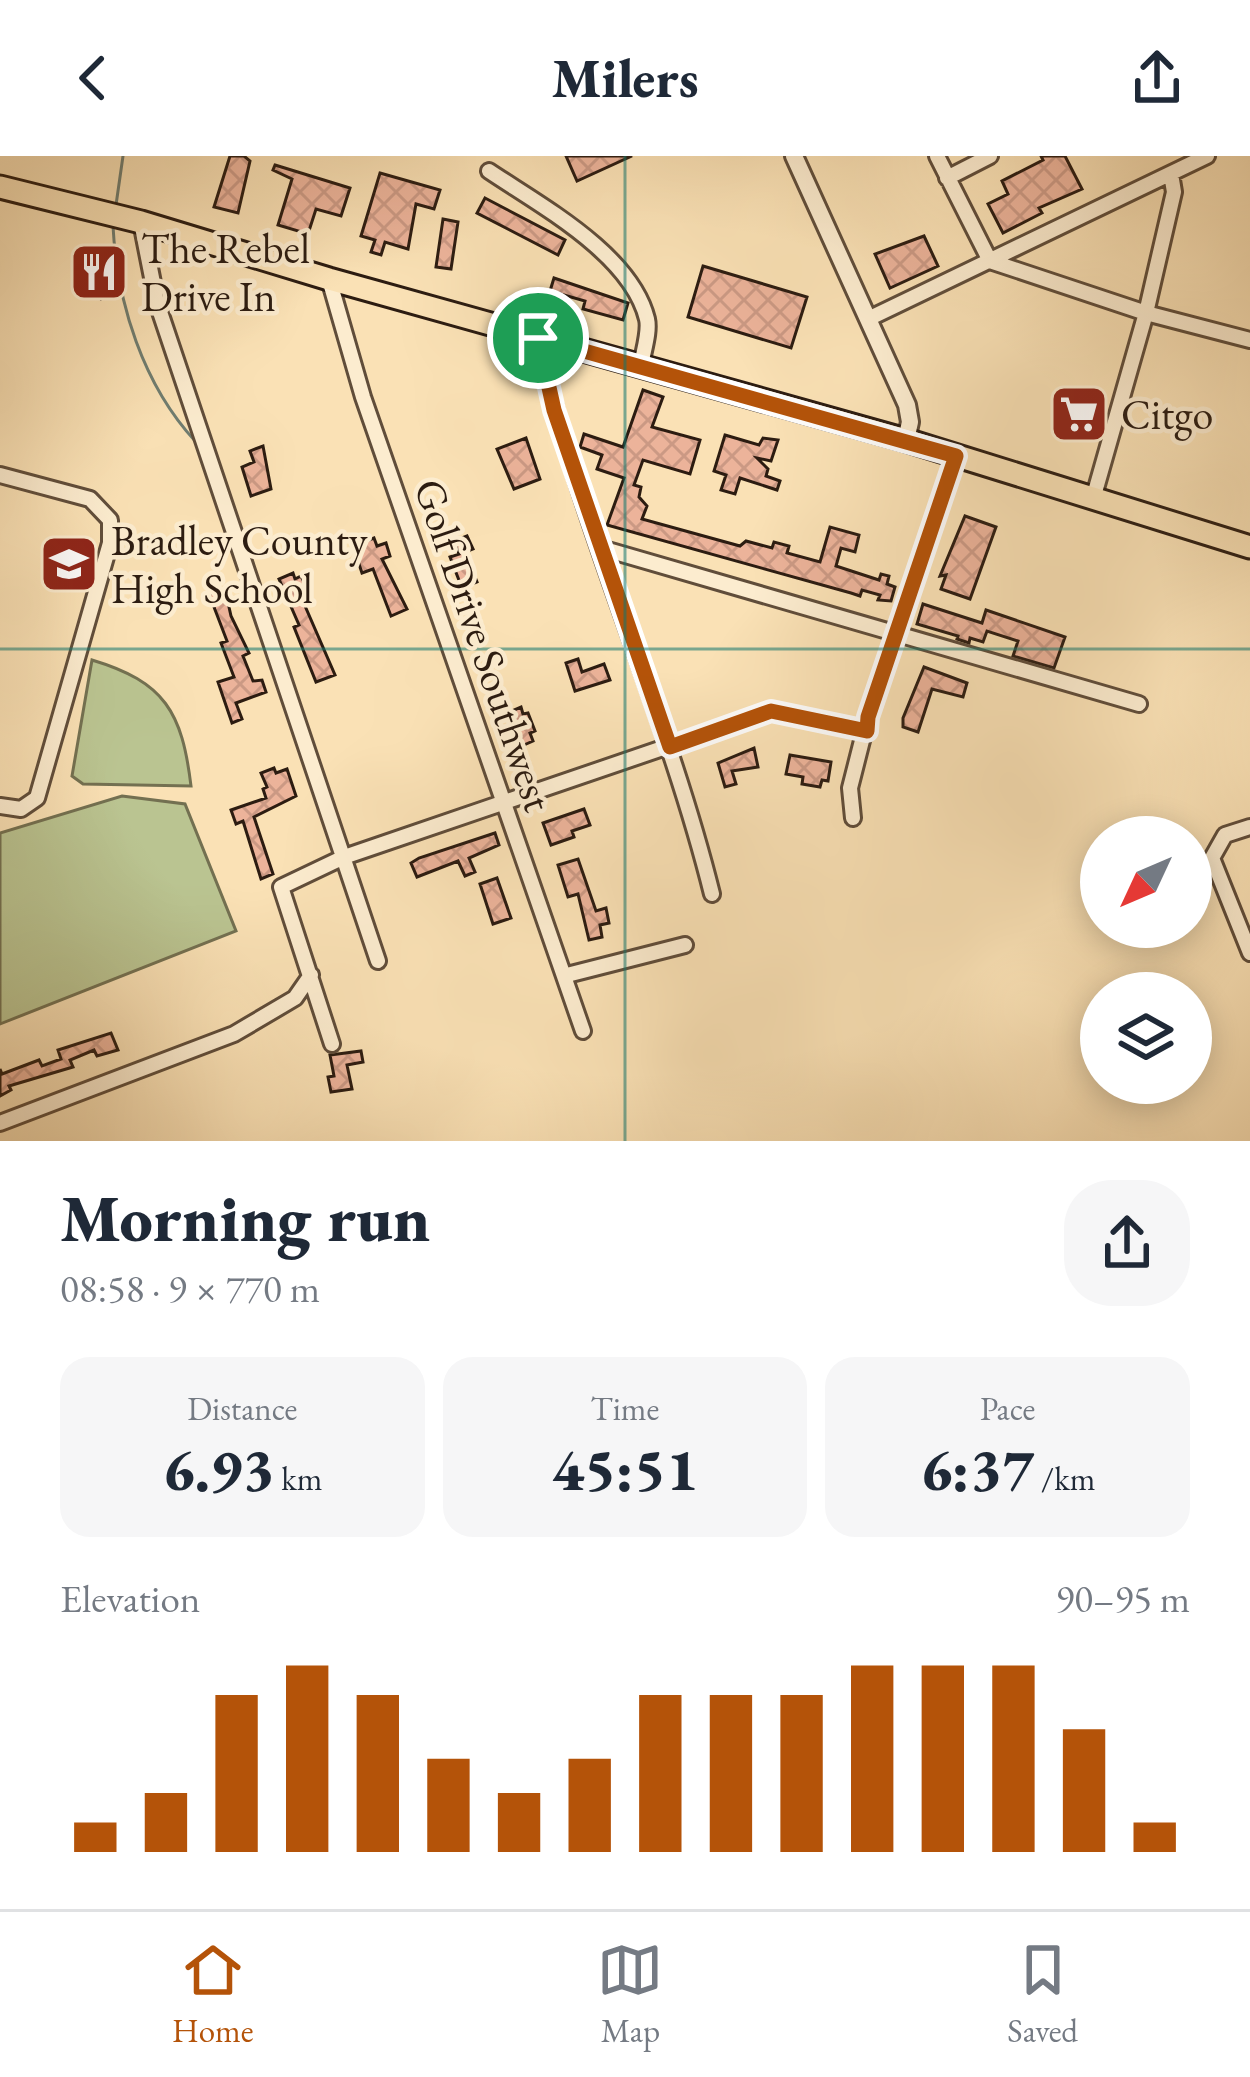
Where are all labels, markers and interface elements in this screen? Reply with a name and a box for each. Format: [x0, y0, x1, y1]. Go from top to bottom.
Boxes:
text: Milers [551, 43, 699, 113]
icon: back [60, 45, 126, 111]
icon: share [1124, 45, 1190, 111]
place label: The Rebel Drive In [141, 221, 310, 324]
restaurant icon: The Rebel Drive In [68, 241, 130, 303]
pin [487, 287, 589, 389]
icon: arrive [505, 305, 571, 371]
supermarket icon: Citgo [1048, 383, 1110, 445]
place label: Citgo [1121, 387, 1213, 442]
street label: Golf Drive Southwest [401, 472, 567, 818]
place label: Bradley County High School [111, 513, 368, 616]
school or university icon: Bradley County High School [38, 533, 100, 595]
north arrow [1080, 816, 1212, 948]
map controls [1080, 816, 1212, 1104]
button: layers [1080, 972, 1212, 1104]
text: Morning run [60, 1175, 430, 1261]
button: share [1064, 1180, 1190, 1306]
text: 08:58 · 9 × 770 m [60, 1263, 320, 1314]
text: Distance [187, 1387, 297, 1430]
text: Time [591, 1387, 659, 1430]
text: Pace [980, 1387, 1035, 1430]
text: 6.93 [162, 1430, 275, 1508]
text: 45:51 [552, 1430, 698, 1508]
text: 6:37 [920, 1430, 1034, 1508]
text: km [275, 1457, 322, 1500]
text: /km [1034, 1457, 1095, 1500]
text: Elevation [60, 1573, 200, 1624]
text: 90–95 m [1056, 1573, 1190, 1624]
tab: Home [172, 1937, 254, 2052]
tab: Map [597, 1937, 663, 2052]
tab: Saved [1007, 1937, 1078, 2052]

